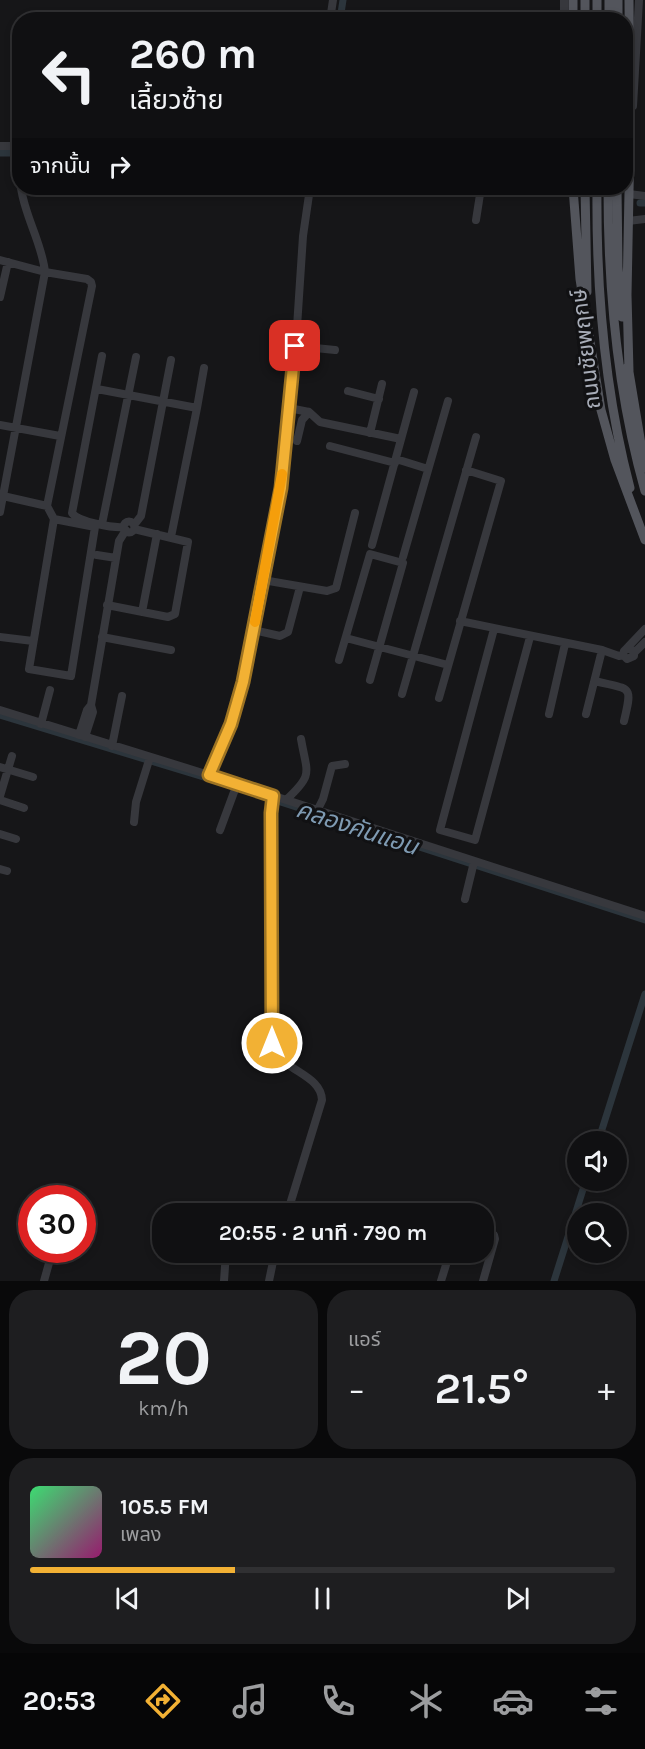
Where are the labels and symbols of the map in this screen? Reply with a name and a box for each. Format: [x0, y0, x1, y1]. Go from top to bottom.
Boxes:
street label: ถนนชัยพฤกษ์ [566, 287, 606, 411]
pin [269, 320, 320, 371]
water label: คลองคันแอน [293, 795, 423, 861]
position arrow [240, 1011, 304, 1075]
speed limit sign: 30 [18, 1185, 96, 1263]

